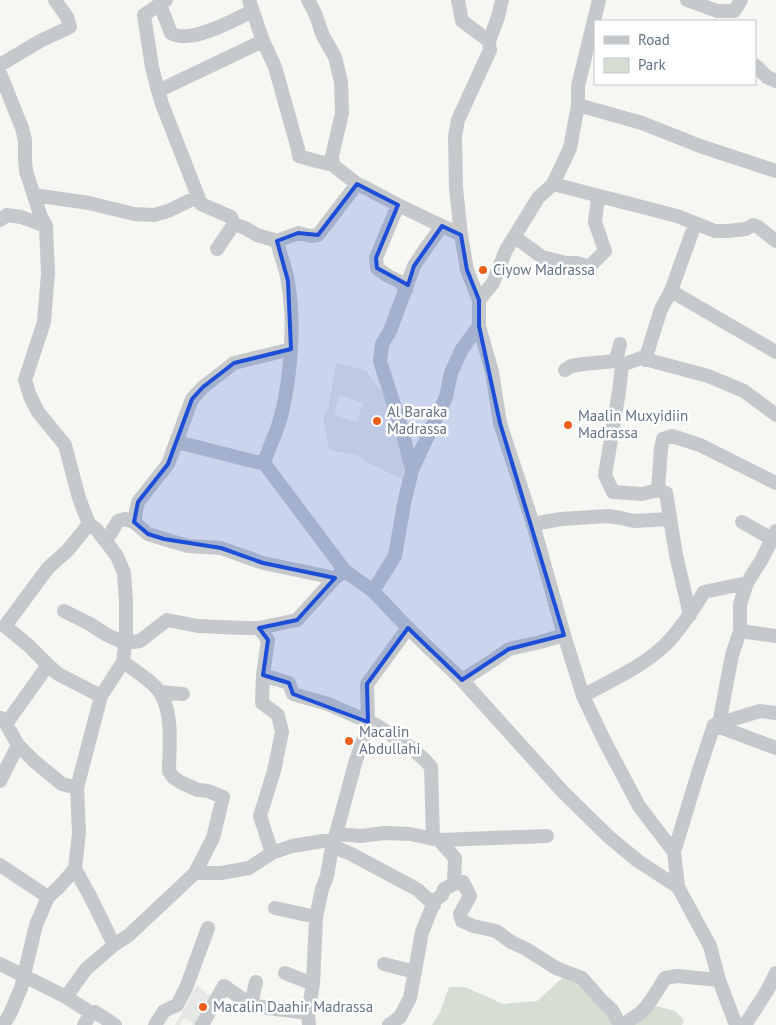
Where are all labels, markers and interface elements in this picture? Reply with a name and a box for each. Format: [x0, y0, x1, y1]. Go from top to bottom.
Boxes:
legend [594, 20, 756, 85]
text: Road [638, 30, 670, 49]
text: Park [638, 55, 666, 74]
place label: Ciyow Madrassa [493, 260, 595, 279]
marker: Ciyow Madrassa [477, 264, 489, 276]
place label: Al Baraka Madrassa [387, 402, 448, 438]
place label: Maalin Muxyidiin Madrassa [578, 406, 688, 442]
marker: Al Baraka Madrassa [371, 415, 383, 427]
marker: Maalin Muxyidiin Madrassa [562, 419, 574, 431]
place label: Macalin Abdullahi [359, 722, 420, 758]
marker: Macalin Abdullahi [343, 735, 355, 747]
place label: Macalin Daahir Madrassa [213, 997, 373, 1016]
marker: Macalin Daahir Madrassa [197, 1001, 209, 1013]

